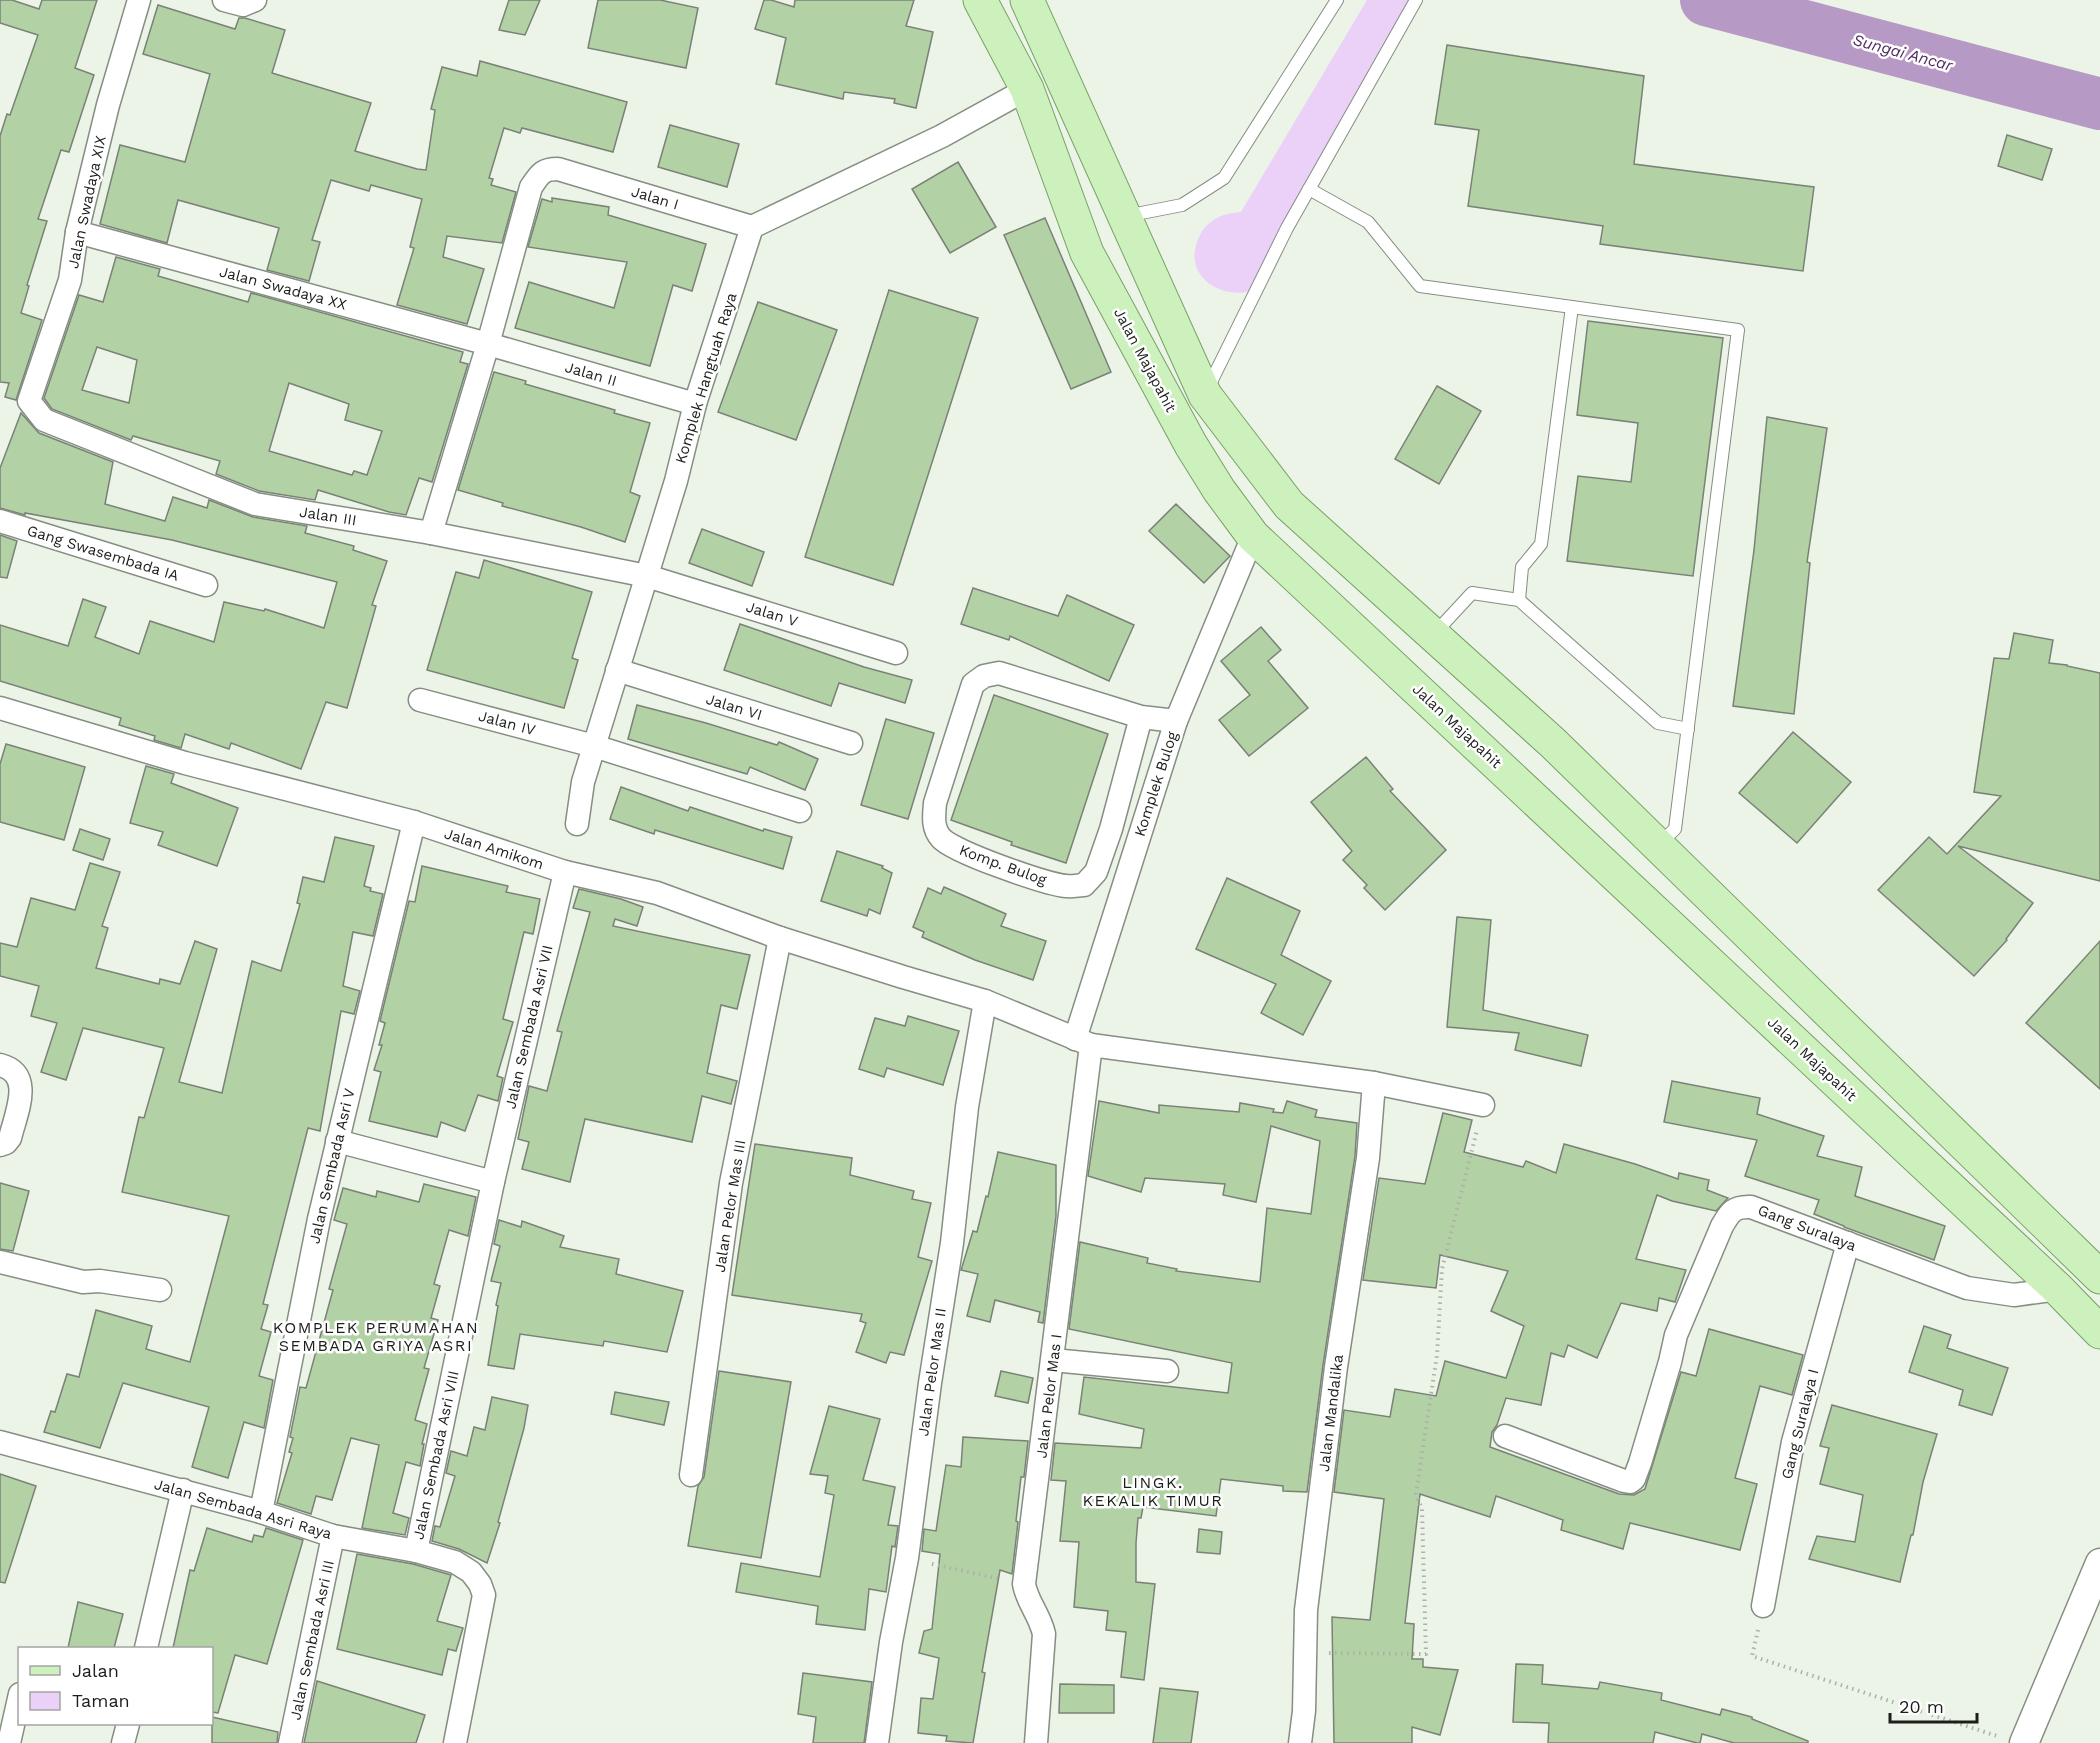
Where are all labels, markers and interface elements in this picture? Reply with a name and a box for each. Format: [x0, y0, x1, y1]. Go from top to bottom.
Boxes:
water label: Sungai Ancar [1851, 30, 1955, 75]
street label: Jalan Swadaya XIX [64, 134, 110, 270]
street label: Jalan I [629, 182, 681, 214]
street label: Jalan Swadaya XX [217, 262, 349, 314]
street label: Komplek Hangtuah Raya [671, 290, 741, 466]
street label: Jalan Majapahit [1110, 305, 1180, 416]
street label: Jalan II [563, 358, 619, 390]
street label: Jalan III [298, 503, 358, 529]
street label: Gang Swasembada IA [25, 521, 181, 585]
street label: Jalan V [744, 598, 800, 630]
street label: Jalan Majapahit [1409, 680, 1506, 772]
street label: Jalan VI [704, 690, 764, 724]
street label: Jalan IV [476, 707, 538, 739]
street label: Komplek Bulog [1131, 729, 1181, 839]
street label: Jalan Amikom [442, 824, 546, 874]
street label: Komp. Bulog [957, 841, 1049, 889]
street label: Jalan Sembada Asri VII [501, 943, 557, 1111]
street label: Jalan Majapahit [1764, 1013, 1861, 1105]
street label: Jalan Sembada Asri V [305, 1086, 359, 1245]
street label: Jalan Pelor Mas III [711, 1138, 749, 1274]
street label: Gang Suralaya [1755, 1201, 1859, 1255]
street label: Jalan Pelor Mas II [914, 1307, 950, 1437]
district label: KOMPLEK PERUMAHAN SEMBADA GRIYA ASRI [273, 1318, 479, 1355]
street label: Jalan Pelor Mas I [1032, 1333, 1066, 1459]
street label: Jalan Mandalika [1315, 1353, 1347, 1473]
street label: Gang Suralaya I [1778, 1367, 1822, 1481]
street label: Jalan Sembada Asri VIII [409, 1369, 463, 1541]
district label: LINGK. KEKALIK TIMUR [1083, 1473, 1223, 1510]
street label: Jalan Sembada Asri Raya [152, 1475, 334, 1543]
street label: Jalan Sembada Asri III [286, 1558, 338, 1722]
legend [18, 1647, 213, 1725]
text: Jalan [72, 1660, 119, 1681]
scale bar [1890, 1686, 1977, 1724]
text: Taman [72, 1690, 130, 1711]
text: 20 m [1899, 1696, 1944, 1717]

